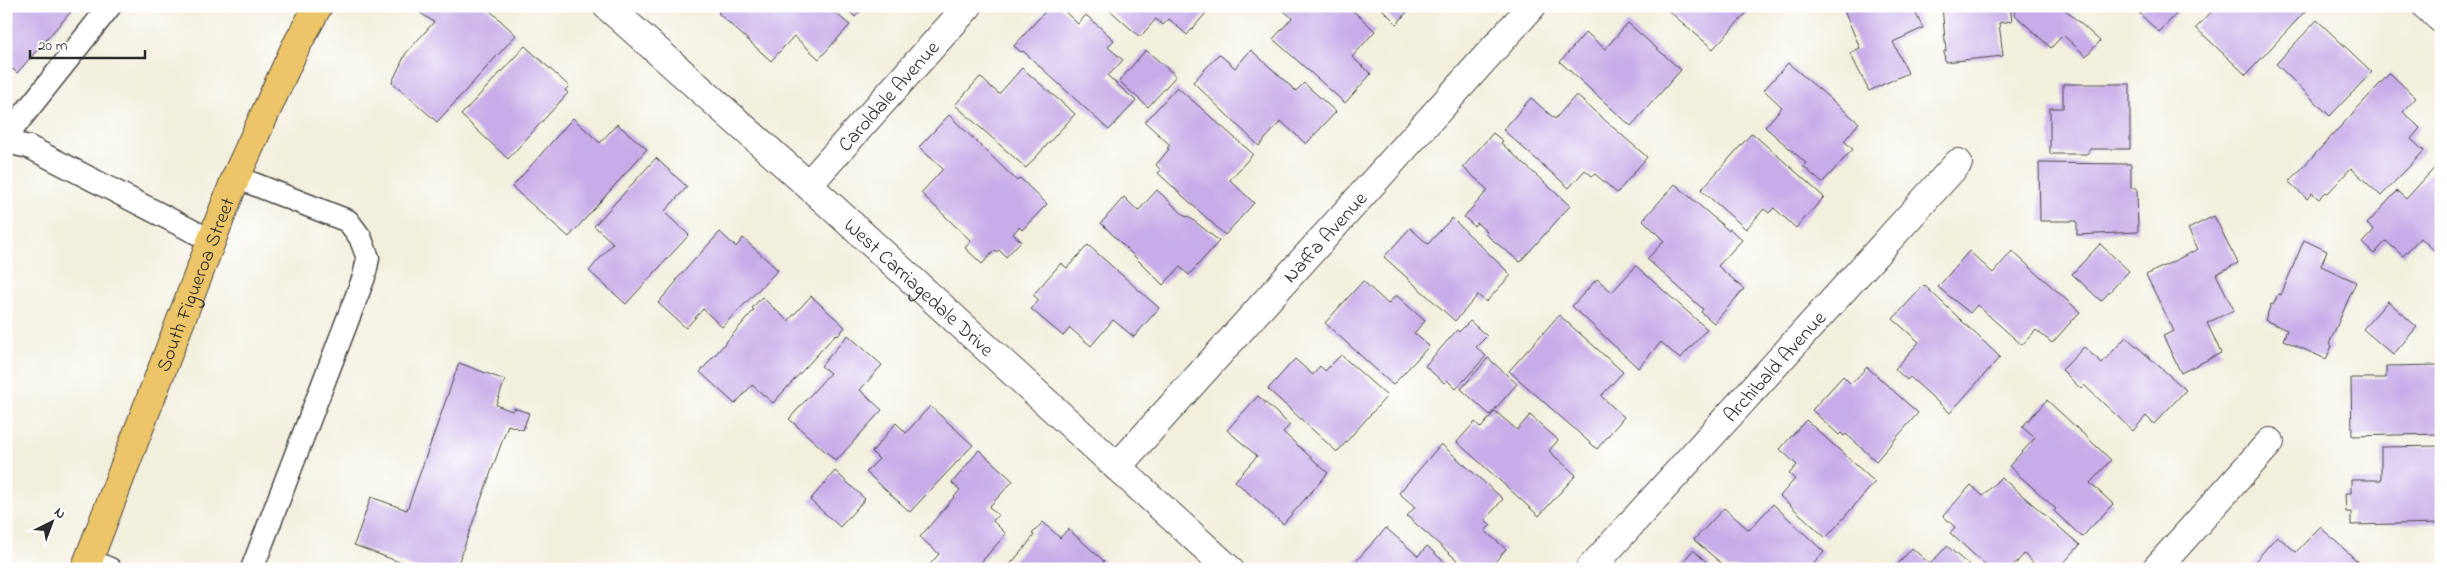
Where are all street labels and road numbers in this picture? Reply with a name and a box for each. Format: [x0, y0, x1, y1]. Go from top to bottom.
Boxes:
street label: Caroldale Avenue [832, 35, 947, 159]
street label: Naffa Avenue [1277, 186, 1375, 290]
street label: South Figueroa Street [150, 194, 244, 377]
street label: West Carriagedale Drive [836, 212, 999, 365]
street label: Archibald Avenue [1718, 306, 1834, 430]

